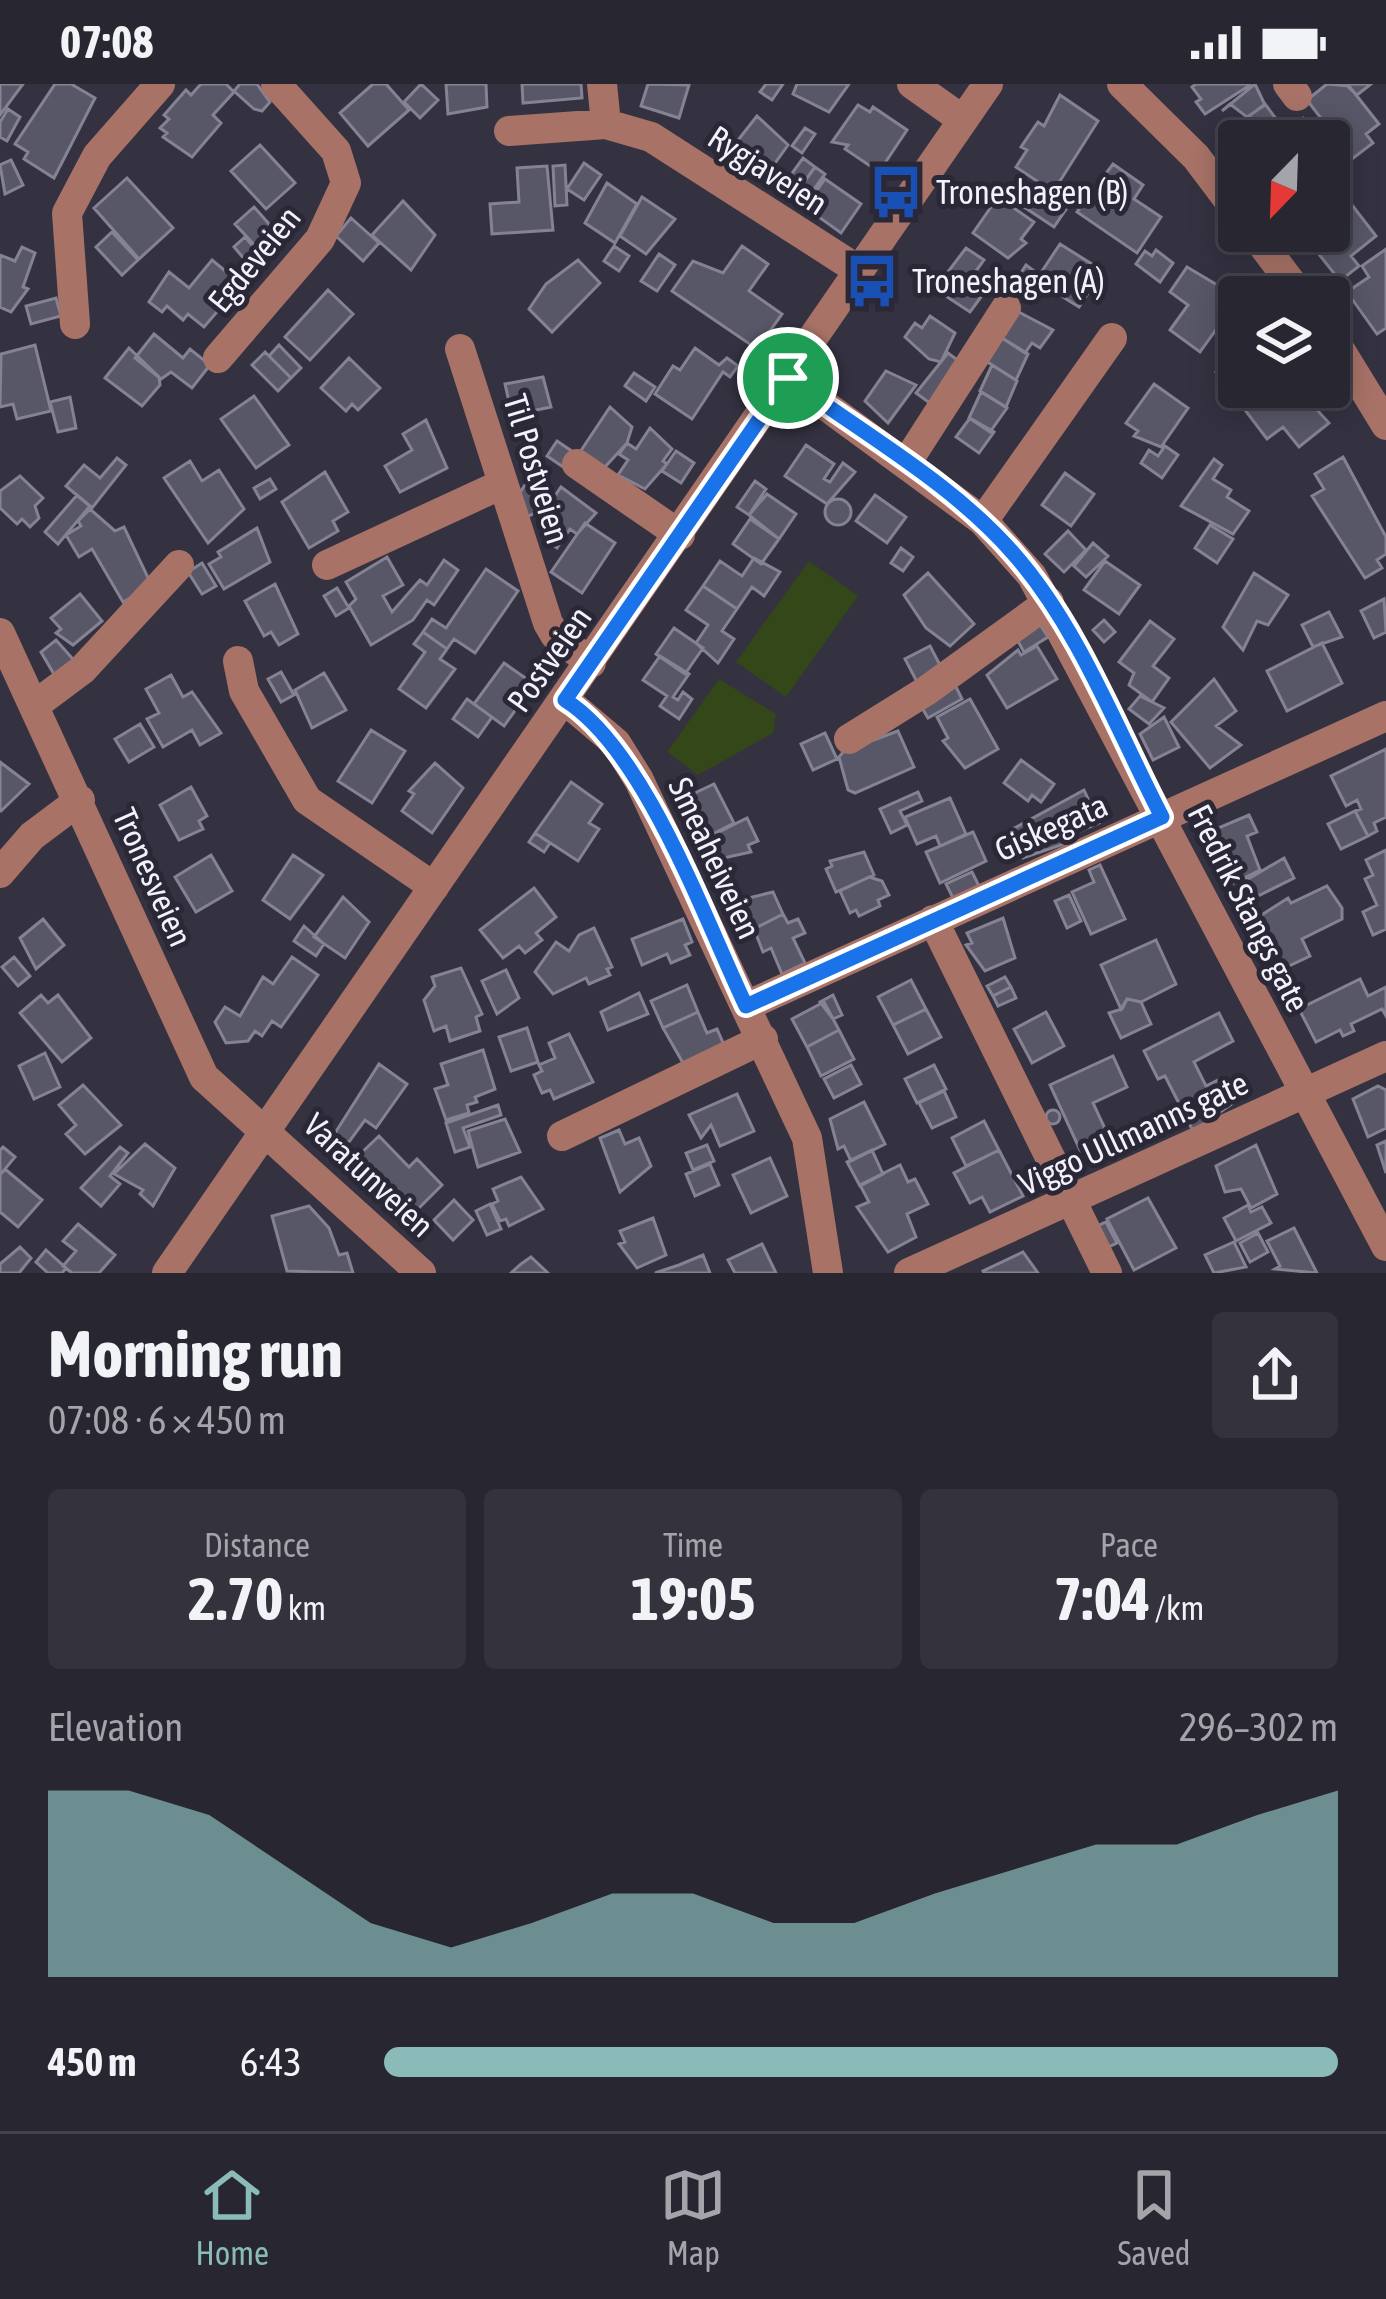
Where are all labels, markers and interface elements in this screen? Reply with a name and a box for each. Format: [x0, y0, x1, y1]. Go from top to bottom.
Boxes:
text: 07:08 [60, 16, 154, 68]
street label: Rygjaveien [701, 118, 835, 222]
north arrow [1218, 120, 1350, 252]
map controls [1218, 120, 1350, 408]
bus stop icon: Troneshagen (B) [867, 163, 925, 221]
place label: Troneshagen (B) [936, 173, 1128, 211]
street label: Egdeveien [200, 199, 308, 319]
bus stop icon: Troneshagen (A) [843, 252, 901, 310]
place label: Troneshagen (A) [912, 262, 1105, 300]
button: layers [1218, 276, 1350, 408]
pin [737, 327, 839, 429]
icon: arrive [755, 345, 821, 411]
street label: Til Postveien [496, 390, 578, 548]
street label: Postveien [499, 599, 599, 719]
street label: Smeaheiveien [661, 771, 769, 945]
street label: Giskegata [989, 785, 1113, 869]
street label: Fredrik Stangs gate [1180, 798, 1318, 1018]
street label: Tronesveien [106, 802, 200, 952]
street label: Viggo Ullmanns gate [1013, 1063, 1253, 1203]
street label: Varatunveien [296, 1105, 442, 1245]
button: share [1212, 1312, 1338, 1438]
text: Morning run [48, 1315, 343, 1391]
text: 07:08 · 6 × 450 m [48, 1398, 286, 1442]
text: Distance [204, 1526, 310, 1564]
text: Time [663, 1526, 723, 1564]
text: Pace [1100, 1526, 1158, 1564]
text: 2.70 [188, 1564, 283, 1633]
text: 19:05 [631, 1564, 755, 1633]
text: 7:04 [1054, 1564, 1150, 1633]
text: km [283, 1589, 326, 1627]
text: /km [1150, 1589, 1204, 1627]
text: Elevation [48, 1705, 183, 1749]
text: 296–302 m [1179, 1705, 1338, 1749]
text: 450 m [48, 2040, 136, 2084]
text: 6:43 [240, 2040, 302, 2084]
tab: Home [196, 2162, 269, 2272]
tab: Map [660, 2162, 726, 2272]
tab: Saved [1117, 2162, 1190, 2272]

